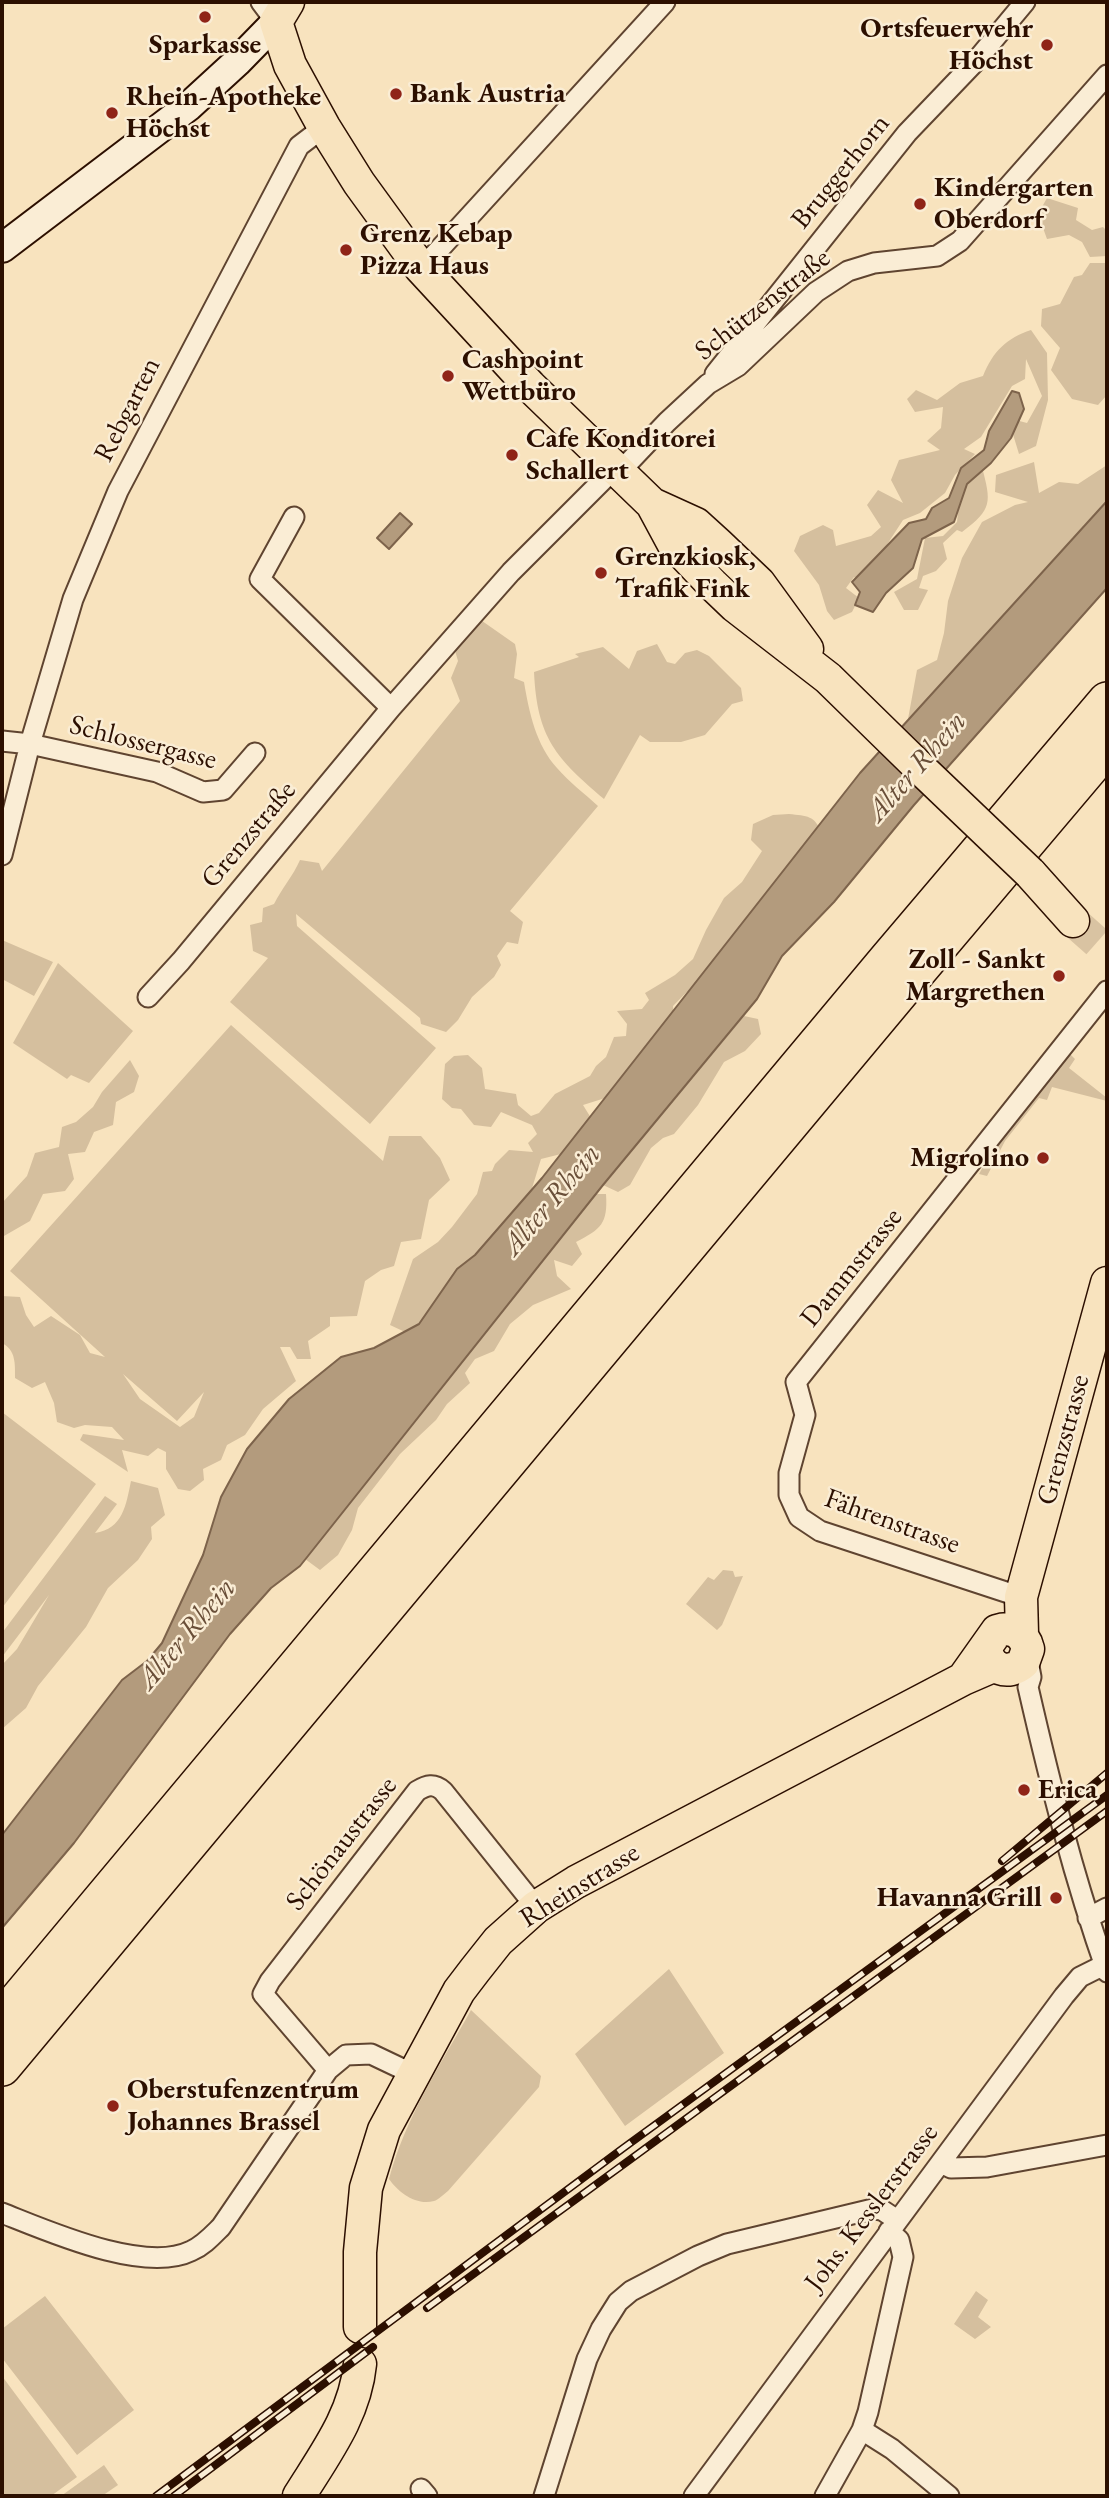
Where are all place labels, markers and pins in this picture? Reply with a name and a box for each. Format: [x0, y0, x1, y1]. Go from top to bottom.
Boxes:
marker: Sparkasse [197, 9, 213, 25]
place label: Ortsfeuerwehr Höchst [860, 12, 1033, 78]
place label: Sparkasse [149, 28, 261, 62]
marker: Ortsfeuerwehr Höchst [1039, 37, 1055, 53]
place label: Bank Austria [410, 77, 566, 111]
place label: Rhein-Apotheke Höchst [126, 80, 321, 146]
marker: Bank Austria [388, 86, 404, 102]
marker: Rhein-Apotheke Höchst [104, 105, 120, 121]
place label: Kindergarten Oberdorf [934, 171, 1094, 237]
marker: Kindergarten Oberdorf [912, 196, 928, 212]
place label: Grenz Kebap Pizza Haus [360, 217, 512, 283]
marker: Grenz Kebap Pizza Haus [338, 242, 354, 258]
place label: Cashpoint Wettbüro [462, 343, 583, 409]
marker: Cashpoint Wettbüro [440, 368, 456, 384]
place label: Cafe Konditorei Schallert [526, 422, 716, 488]
marker: Cafe Konditorei Schallert [504, 447, 520, 463]
place label: Grenzkiosk, Trafik Fink [615, 540, 756, 606]
marker: Grenzkiosk, Trafik Fink [593, 565, 609, 581]
place label: Zoll - Sankt Margrethen [905, 943, 1045, 1009]
marker: Zoll - Sankt Margrethen [1051, 968, 1067, 984]
place label: Migrolino [910, 1141, 1029, 1175]
marker: Migrolino [1035, 1150, 1051, 1166]
place label: Erica [1038, 1773, 1097, 1807]
marker: Erica [1016, 1782, 1032, 1798]
place label: Havanna Grill [877, 1881, 1042, 1915]
marker: Havanna Grill [1048, 1890, 1064, 1906]
place label: Oberstufenzentrum Johannes Brassel [127, 2073, 359, 2139]
marker: Oberstufenzentrum Johannes Brassel [105, 2098, 121, 2114]

